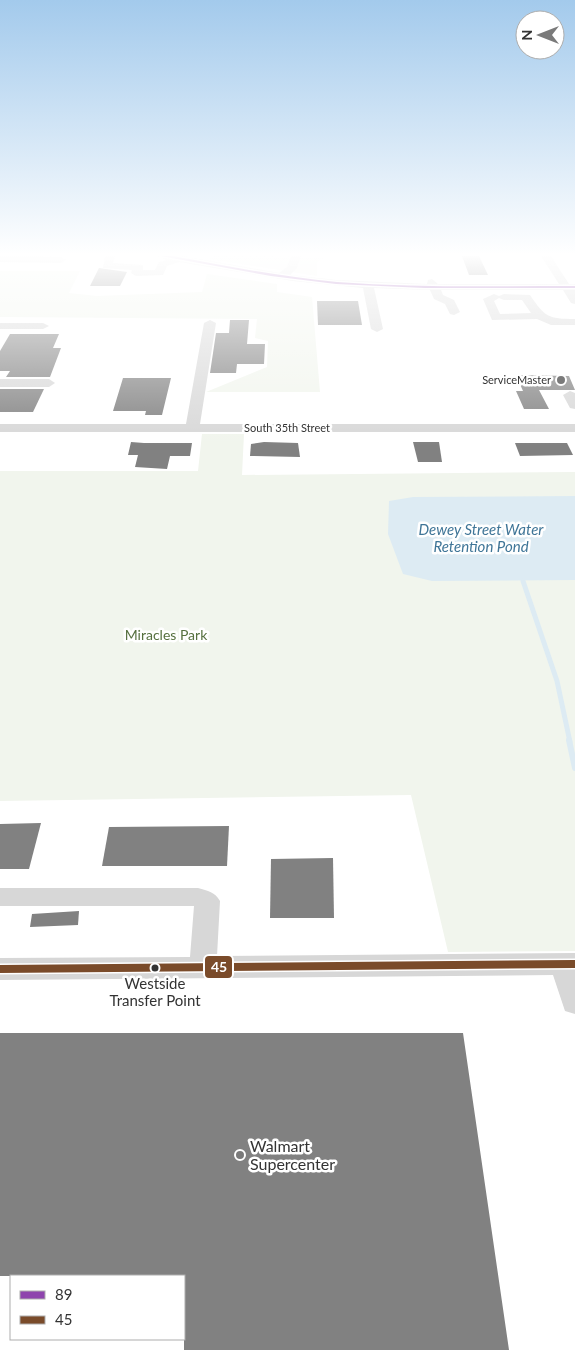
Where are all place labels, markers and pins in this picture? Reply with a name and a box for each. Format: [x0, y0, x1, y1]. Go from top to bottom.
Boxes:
place label: ServiceMaster [482, 373, 551, 386]
marker: ServiceMaster [555, 374, 567, 386]
marker: Westside Transfer Point [150, 963, 160, 973]
place label: Westside Transfer Point [109, 974, 201, 1009]
place label: Walmart Supercenter [250, 1136, 335, 1173]
marker: Walmart Supercenter [234, 1149, 246, 1161]

